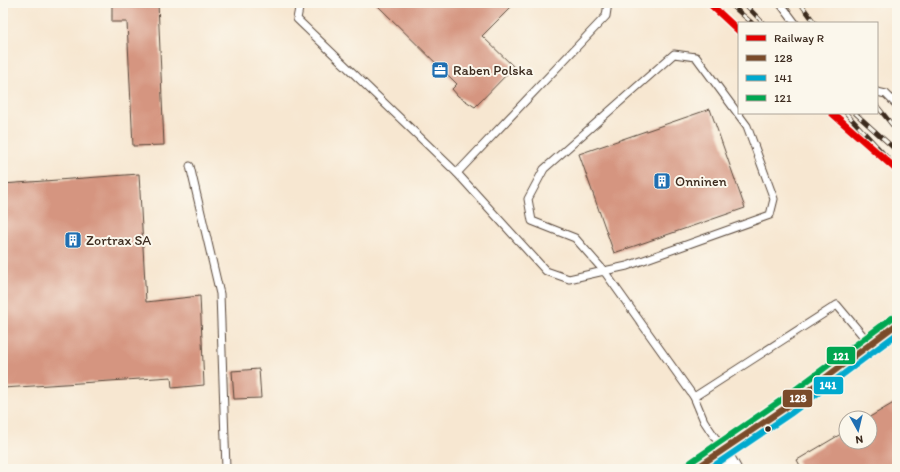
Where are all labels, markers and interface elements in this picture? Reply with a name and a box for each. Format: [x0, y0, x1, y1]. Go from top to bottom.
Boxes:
legend [738, 22, 878, 114]
text: Railway R [774, 31, 824, 45]
text: 128 [774, 51, 793, 65]
office icon: Raben Polska [430, 60, 450, 80]
place label: Raben Polska [453, 62, 534, 79]
text: 141 [774, 71, 793, 85]
text: 121 [774, 91, 792, 105]
building icon: Onninen [652, 171, 672, 191]
place label: Onninen [675, 173, 727, 190]
building icon: Zortrax SA [63, 230, 83, 250]
place label: Zortrax SA [86, 232, 151, 249]
line badge: 121 [826, 346, 856, 365]
text: 121 [833, 350, 850, 363]
line badge: 141 [813, 376, 844, 395]
text: 141 [820, 379, 837, 392]
line badge: 128 [782, 389, 813, 408]
text: 128 [790, 392, 806, 405]
north arrow [838, 410, 878, 450]
unlabelled marker [763, 424, 773, 434]
text: N [855, 432, 864, 446]

